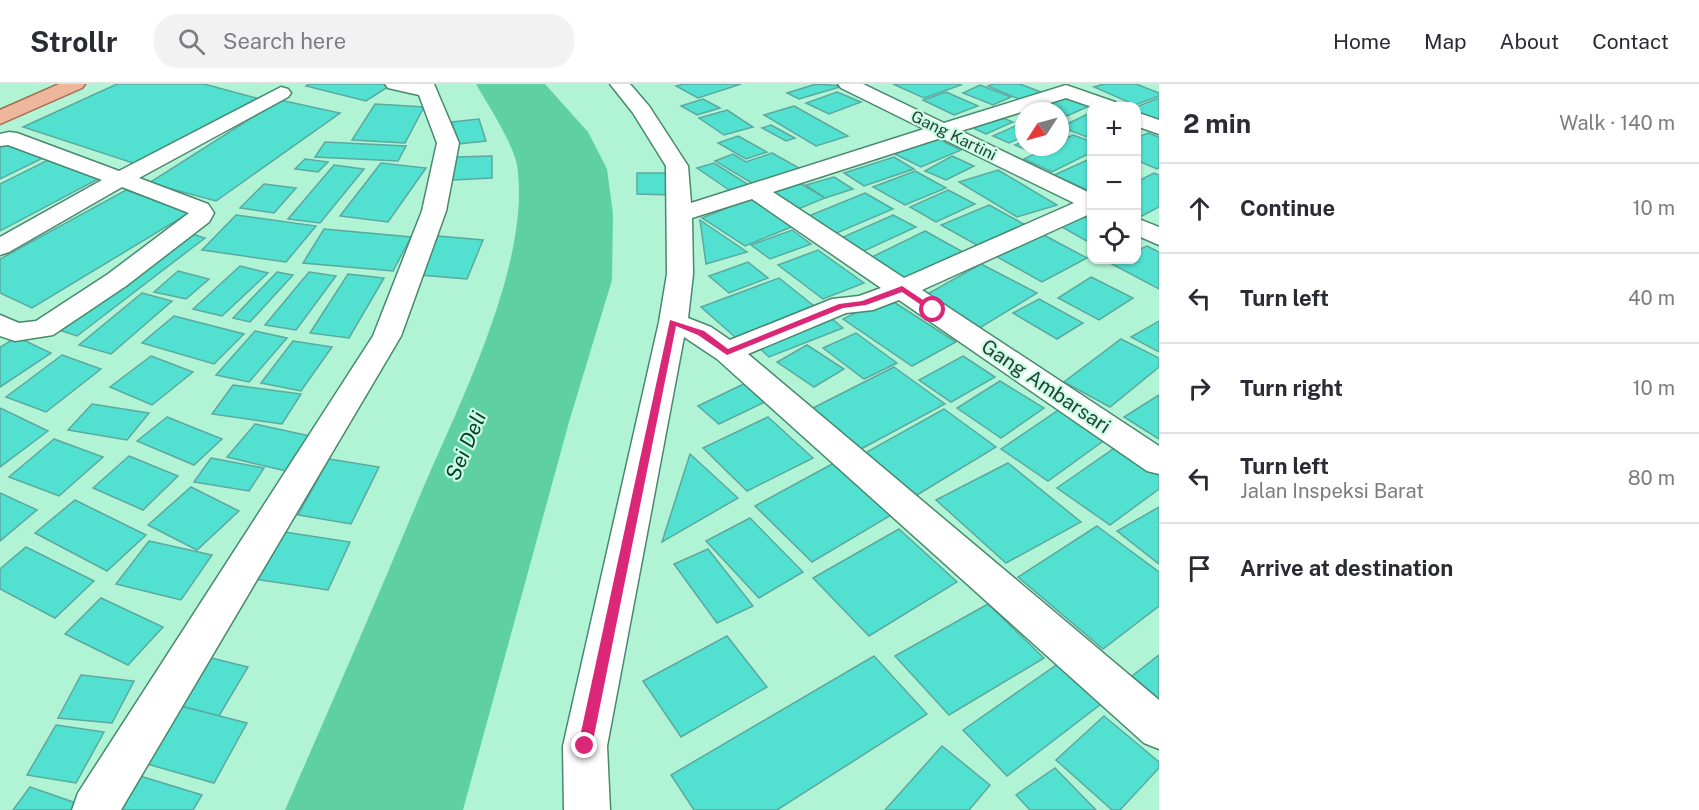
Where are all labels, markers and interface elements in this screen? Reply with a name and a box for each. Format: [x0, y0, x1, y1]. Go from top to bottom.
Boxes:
search box [154, 14, 574, 68]
text: Strollr [30, 25, 118, 58]
icon: search [175, 25, 208, 58]
text: Search here [223, 28, 346, 54]
text: Home [1333, 29, 1391, 54]
text: Map [1424, 29, 1467, 54]
text: About [1500, 29, 1559, 54]
text: Contact [1592, 29, 1669, 54]
north arrow [1015, 102, 1069, 156]
map controls [1087, 102, 1141, 264]
button: + [1087, 102, 1141, 156]
street label: Gang Kartini [908, 107, 1000, 164]
text: 2 min [1183, 108, 1251, 139]
text: Walk · 140 m [1559, 111, 1675, 135]
button: − [1087, 156, 1141, 210]
icon: ahead [1183, 192, 1216, 225]
text: Continue [1240, 195, 1335, 221]
text: 10 m [1632, 196, 1675, 220]
button: locate [1087, 210, 1141, 264]
icon: left [1183, 282, 1216, 315]
text: Turn left [1240, 285, 1329, 311]
text: 40 m [1628, 286, 1675, 310]
route start [919, 296, 945, 322]
street label: Gang Ambarsari [977, 334, 1115, 438]
icon: right [1183, 372, 1216, 405]
text: Turn right [1240, 375, 1343, 401]
text: 10 m [1632, 376, 1675, 400]
water label: Sei Deli [440, 408, 491, 484]
text: Turn left [1240, 453, 1329, 479]
icon: left [1183, 462, 1216, 495]
text: 80 m [1628, 466, 1675, 490]
text: Jalan Inspeksi Barat [1240, 479, 1424, 503]
icon: arrive [1183, 552, 1216, 585]
text: Arrive at destination [1240, 555, 1453, 581]
route end [571, 732, 597, 758]

